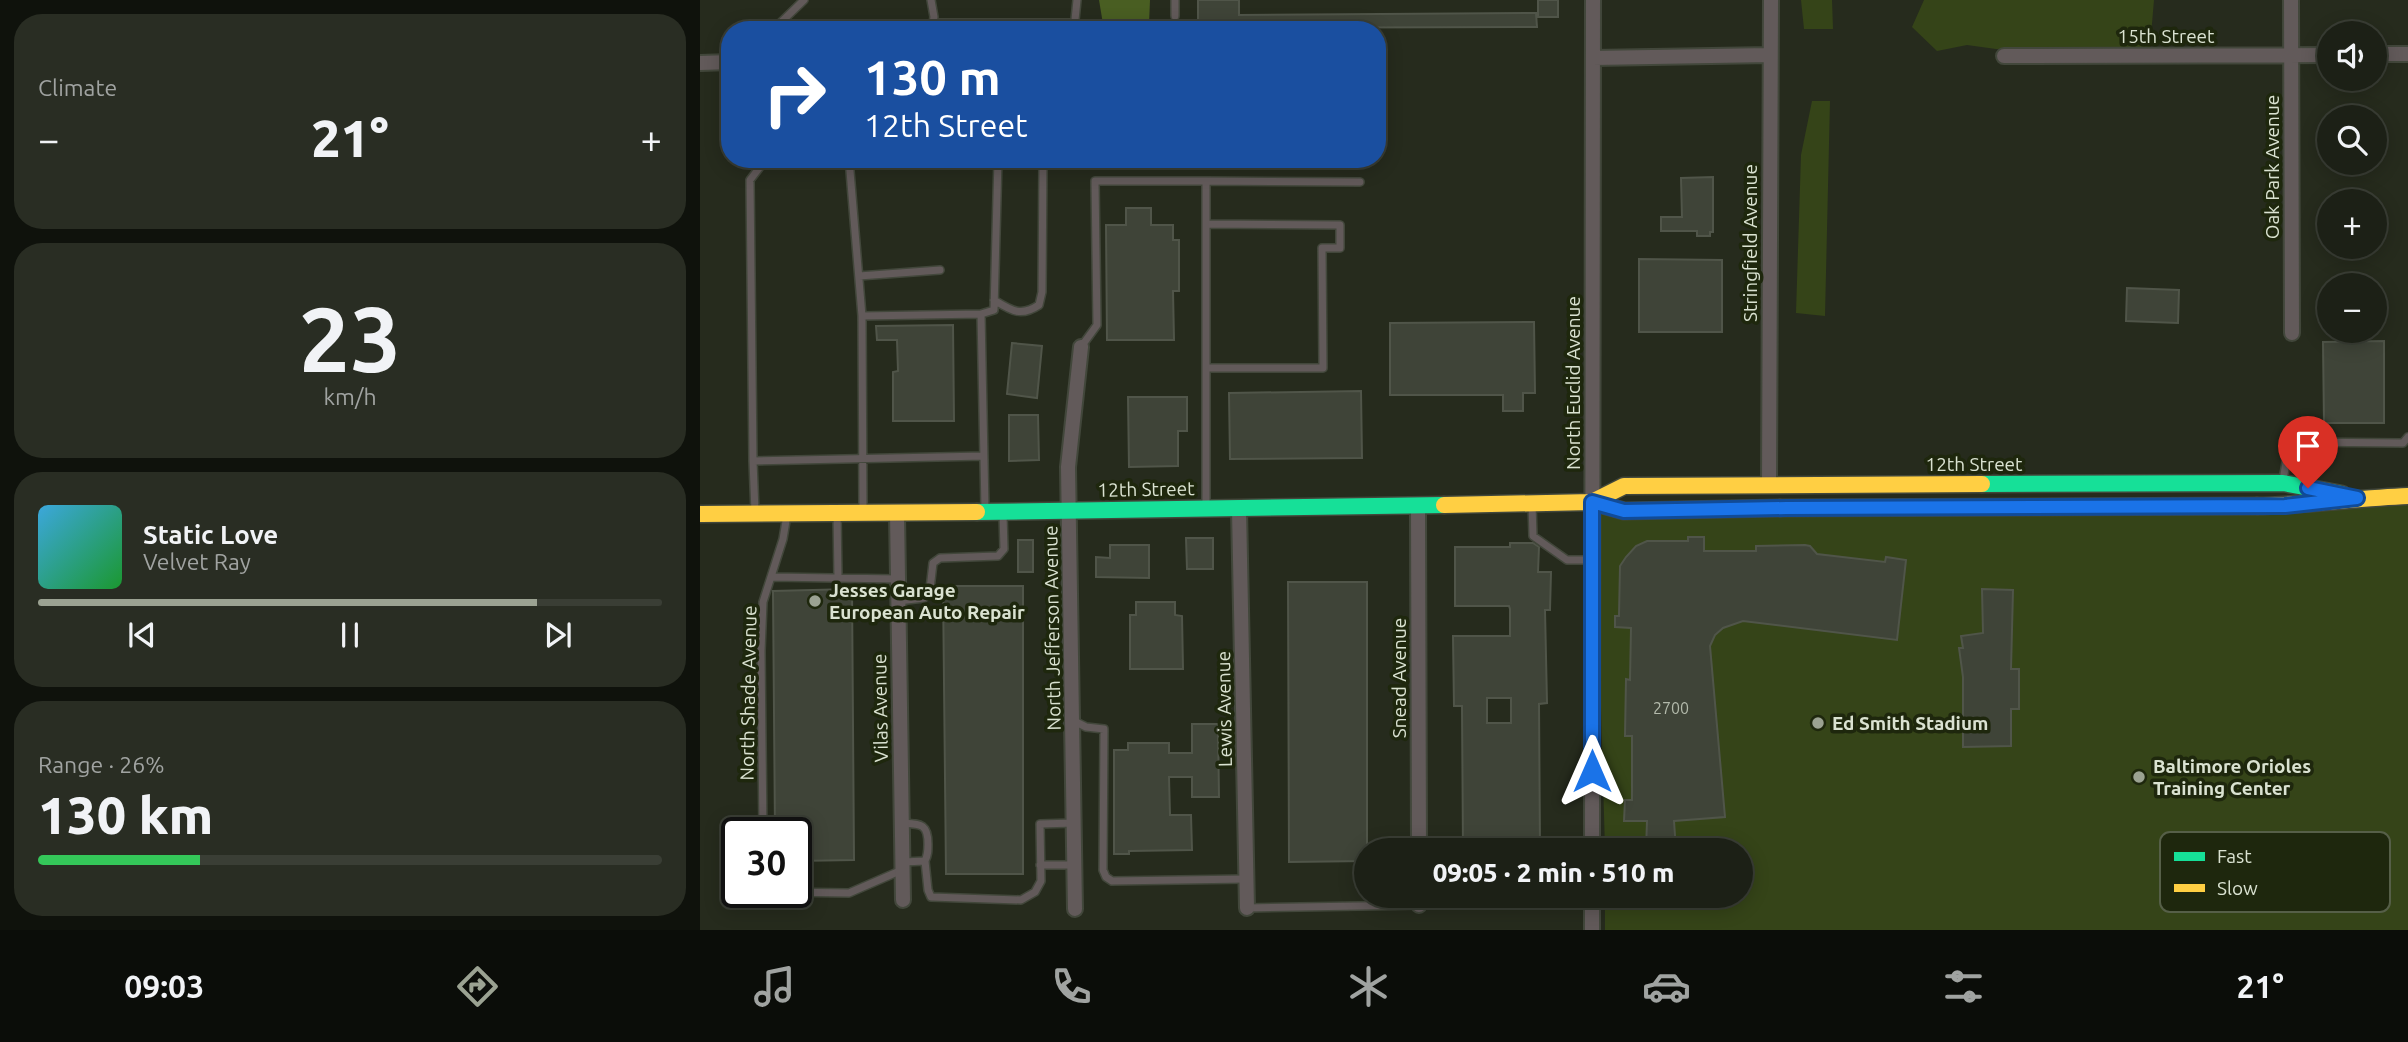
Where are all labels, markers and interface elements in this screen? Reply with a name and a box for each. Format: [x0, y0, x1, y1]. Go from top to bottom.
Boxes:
map controls [2317, 21, 2387, 343]
button: sound [2317, 21, 2387, 91]
street label: 15th Street [2117, 25, 2215, 47]
icon: right [749, 49, 840, 140]
text: 130 m [864, 49, 1001, 104]
text: Climate [38, 75, 117, 100]
street label: Oak Park Avenue [2261, 95, 2283, 239]
button: search [2317, 105, 2387, 175]
text: 12th Street [864, 107, 1028, 143]
text: 21° [311, 109, 389, 167]
text: − [38, 118, 59, 160]
text: + [641, 118, 662, 160]
street label: Stringfield Avenue [1739, 164, 1761, 322]
button: + [2317, 189, 2387, 259]
button: − [2317, 273, 2387, 343]
text: 23 [299, 287, 401, 389]
street label: North Euclid Avenue [1562, 296, 1584, 470]
text: km/h [323, 384, 377, 409]
pin [2278, 416, 2338, 488]
icon: arrive [2289, 427, 2327, 465]
street label: 12th Street [1925, 453, 2023, 475]
street label: 12th Street [1097, 477, 1195, 501]
text: Static Love [143, 520, 278, 549]
street label: North Jefferson Avenue [1039, 525, 1065, 731]
text: Velvet Ray [143, 549, 251, 574]
place label: Jesses Garage European Auto Repair [829, 579, 1025, 623]
marker: Jesses Garage European Auto Repair [807, 593, 823, 609]
street label: North Shade Avenue [735, 605, 761, 781]
icon: previous [123, 616, 161, 654]
icon: pause [331, 616, 369, 654]
icon: next [539, 616, 577, 654]
street label: Snead Avenue [1388, 618, 1410, 738]
street label: Lewis Avenue [1212, 651, 1236, 767]
street label: Vilas Avenue [868, 653, 892, 763]
house number: 2700 [1653, 699, 1689, 717]
place label: Ed Smith Stadium [1832, 712, 1988, 734]
marker: Ed Smith Stadium [1810, 715, 1826, 731]
position arrow [1555, 734, 1629, 808]
text: Range · 26% [38, 752, 165, 777]
place label: Baltimore Orioles Training Center [2153, 755, 2311, 799]
marker: Baltimore Orioles Training Center [2131, 769, 2147, 785]
text: 130 km [38, 786, 213, 844]
speed limit sign: 30 [721, 817, 812, 908]
legend [2160, 832, 2390, 912]
text: Fast [2217, 845, 2252, 867]
text: 09:05 · 2 min · 510 m [1433, 858, 1674, 887]
text: Slow [2217, 877, 2258, 899]
icon: directions [453, 962, 502, 1011]
icon: music [750, 962, 799, 1011]
icon: phone [1047, 962, 1096, 1011]
icon: climate [1344, 962, 1393, 1011]
icon: car [1642, 962, 1691, 1011]
icon: filters [1939, 962, 1988, 1011]
text: 09:03 [124, 968, 204, 1004]
text: 21° [2236, 968, 2284, 1004]

